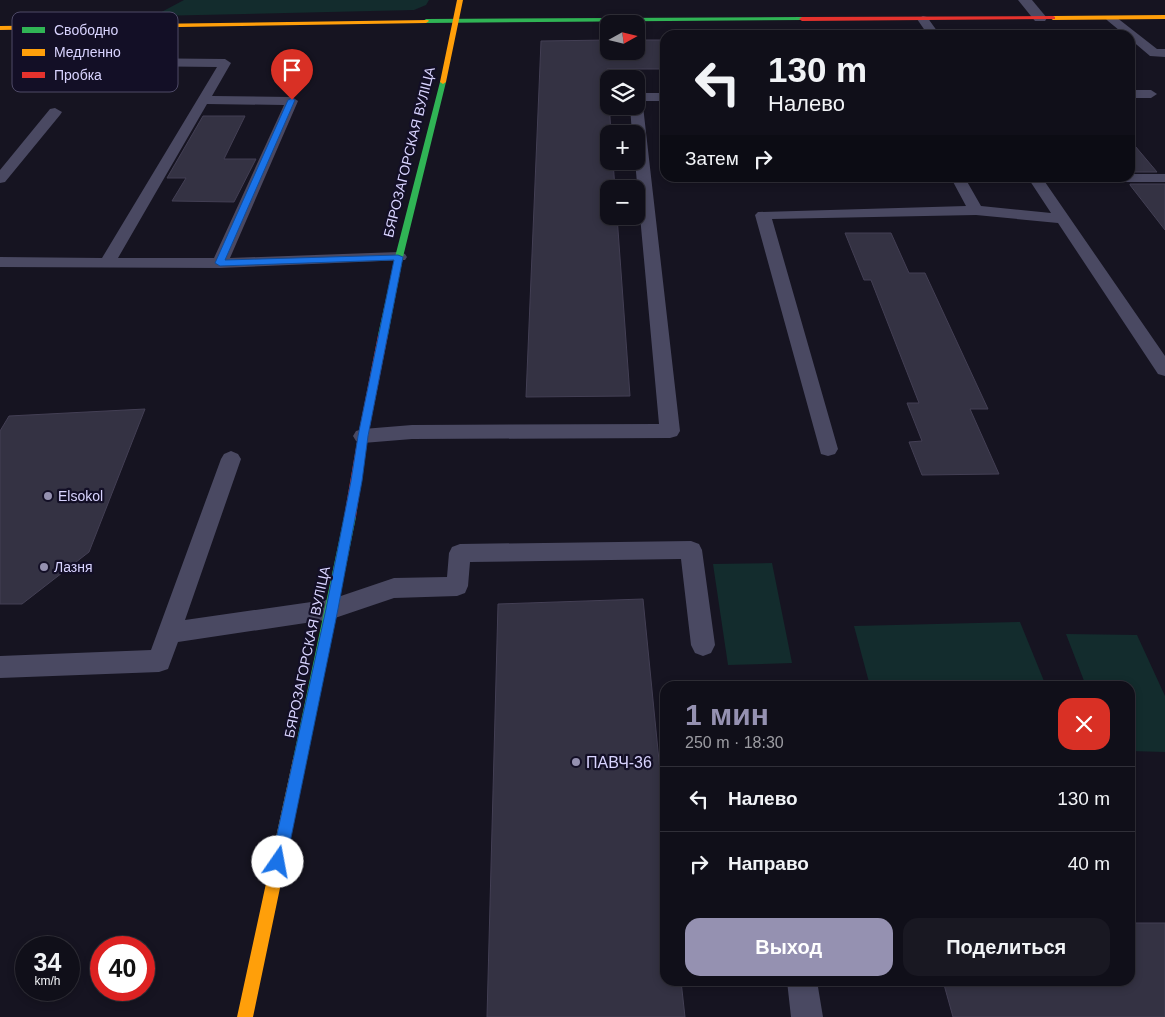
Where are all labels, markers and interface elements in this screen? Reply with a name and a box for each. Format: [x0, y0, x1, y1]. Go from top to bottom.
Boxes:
legend [12, 12, 178, 92]
north arrow [600, 15, 645, 60]
map controls [600, 15, 645, 225]
text: Свободно [54, 22, 119, 38]
text: Медленно [54, 44, 121, 60]
pin [271, 49, 313, 100]
icon: left [685, 50, 750, 115]
text: 130 m [768, 50, 867, 89]
icon: arrive [278, 56, 306, 84]
street label: БЯРОЗАГОРСКАЯ ВУЛІЦА [380, 64, 438, 239]
text: Пробка [54, 67, 102, 83]
button: layers [600, 70, 645, 115]
text: Налево [768, 91, 845, 116]
button: + [600, 125, 645, 170]
icon: right [749, 145, 777, 173]
text: Затем [685, 148, 739, 169]
button: − [600, 180, 645, 225]
place label: Elsokol [58, 488, 103, 504]
marker: Elsokol [42, 490, 54, 502]
place label: Лазня [54, 559, 93, 575]
marker: Лазня [38, 561, 50, 573]
street label: БЯРОЗАГОРСКАЯ ВУЛІЦА [281, 564, 333, 739]
text: 1 мин [685, 698, 769, 731]
button: close [1058, 698, 1110, 750]
text: 250 m · 18:30 [685, 734, 784, 751]
place label: ПАВЧ-36 [586, 754, 652, 771]
marker: ПАВЧ-36 [570, 756, 582, 768]
icon: left [685, 785, 713, 813]
text: Налево [728, 788, 798, 809]
text: 130 m [1057, 788, 1110, 809]
position arrow [251, 835, 303, 887]
icon: right [685, 850, 713, 878]
text: Направо [728, 853, 809, 874]
text: 40 m [1068, 853, 1110, 874]
button: Выход [685, 918, 893, 976]
button: Поделиться [903, 918, 1110, 976]
speed limit sign: 40 [90, 936, 155, 1001]
text: 34 [34, 948, 61, 976]
text: km/h [34, 974, 61, 988]

